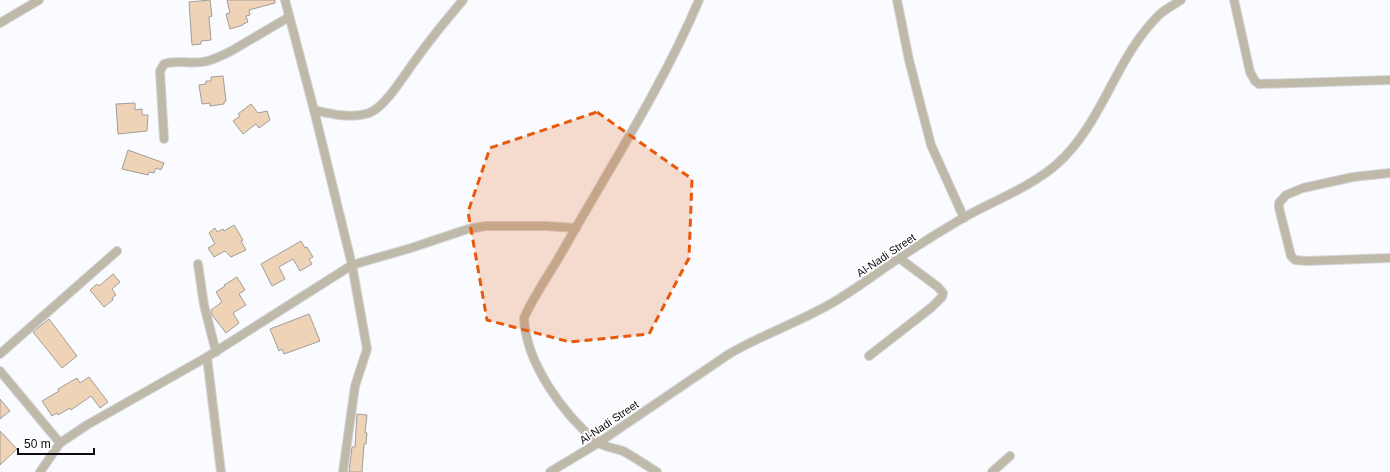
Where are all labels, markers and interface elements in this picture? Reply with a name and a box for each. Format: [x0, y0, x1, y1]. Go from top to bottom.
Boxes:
street label: Al-Nadi Street [854, 231, 918, 279]
street label: Al-Nadi Street [577, 398, 641, 446]
scale bar [18, 430, 94, 456]
text: 50 m [24, 437, 51, 451]

